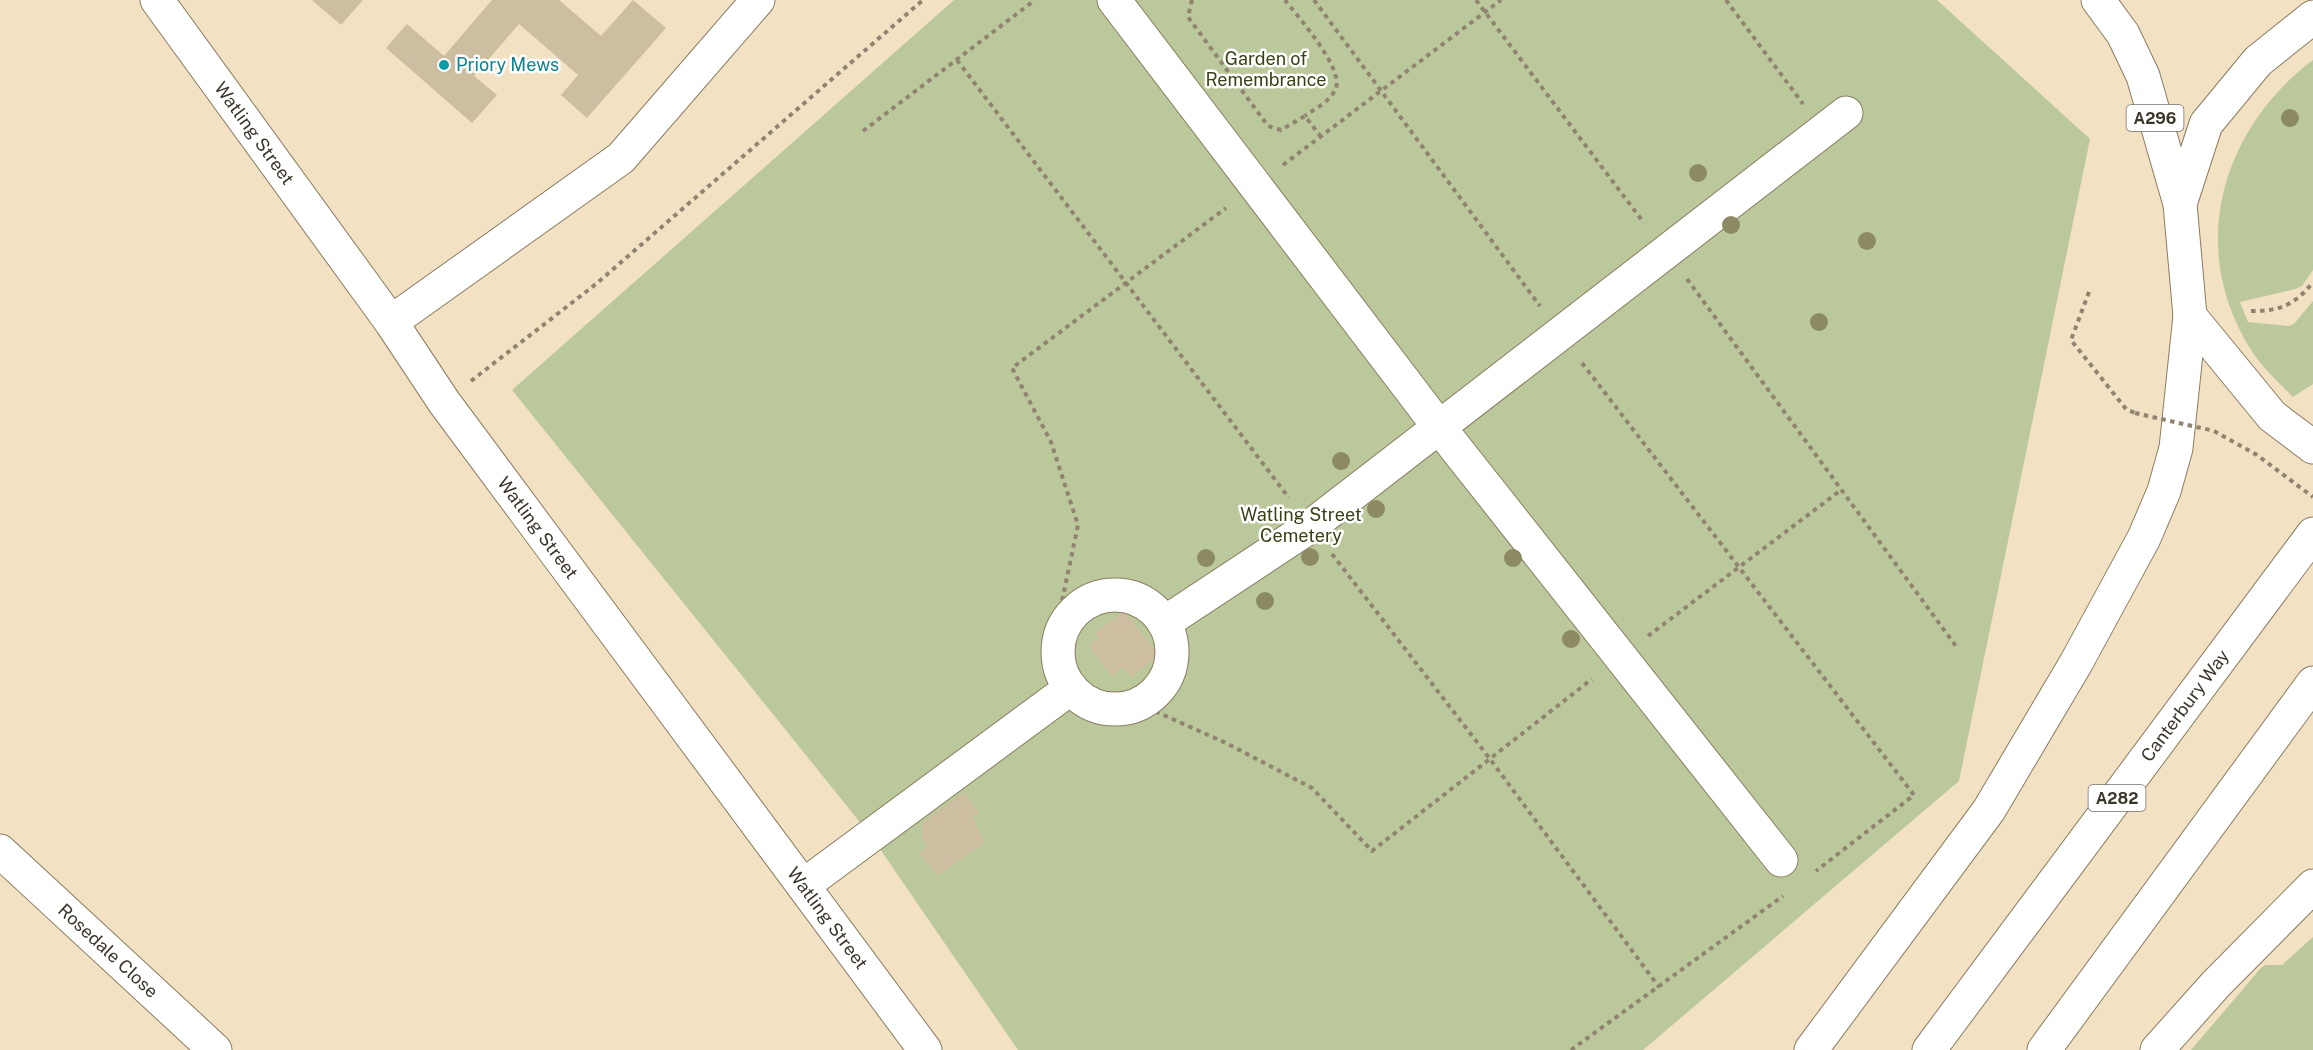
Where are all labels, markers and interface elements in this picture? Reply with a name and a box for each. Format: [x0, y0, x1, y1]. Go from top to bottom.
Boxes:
park label: Garden of Remembrance [1205, 48, 1327, 90]
place label: Priory Mews [456, 54, 559, 75]
marker: Priory Mews [437, 58, 451, 72]
street label: Watling Street [210, 78, 299, 189]
road number: A296 [2126, 105, 2184, 131]
street label: Watling Street [493, 473, 583, 583]
park label: Watling Street Cemetery [1240, 504, 1362, 546]
street label: Canterbury Way [2136, 645, 2233, 766]
road number: A282 [2088, 785, 2146, 811]
street label: Watling Street [783, 863, 872, 973]
street label: Rosedale Close [54, 899, 162, 1002]

